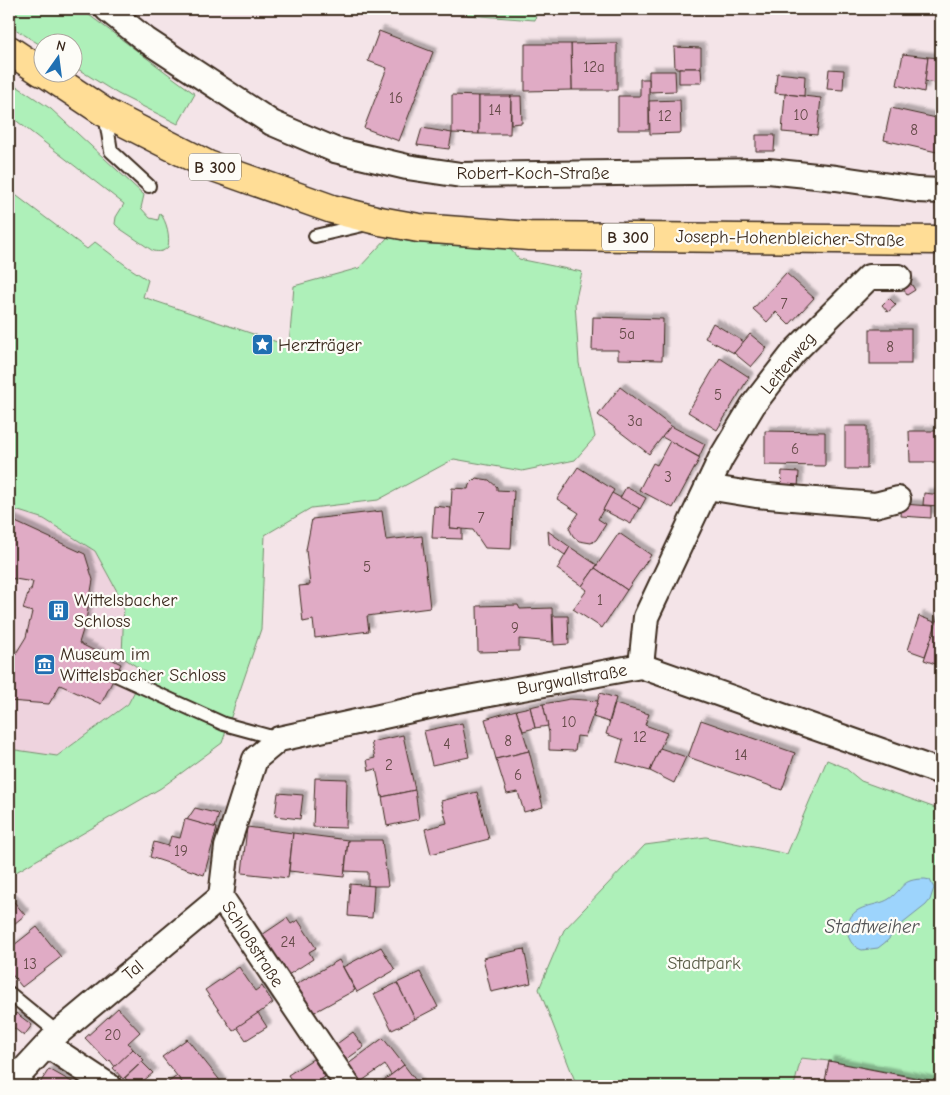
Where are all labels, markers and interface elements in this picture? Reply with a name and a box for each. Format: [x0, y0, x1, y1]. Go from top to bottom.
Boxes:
north arrow [32, 32, 82, 82]
text: N [55, 37, 68, 55]
house number: 12a [583, 58, 605, 76]
house number: 16 [389, 89, 403, 107]
house number: 14 [488, 101, 502, 119]
house number: 10 [793, 106, 809, 124]
house number: 12 [658, 107, 672, 125]
house number: 8 [910, 121, 918, 139]
road number: B 300 [189, 154, 241, 180]
street label: Robert-Koch-Straße [456, 163, 610, 184]
road number: B 300 [602, 223, 654, 250]
street label: Joseph-Hohenbleicher-Straße [675, 226, 905, 251]
house number: 7 [780, 295, 788, 313]
house number: 5a [619, 325, 635, 343]
street label: Leitenweg [756, 328, 820, 399]
place icon: Herzträger [250, 333, 274, 357]
place label: Herzträger [278, 335, 363, 356]
house number: 8 [886, 338, 894, 356]
house number: 5 [714, 386, 722, 404]
house number: 3a [627, 412, 643, 430]
house number: 6 [791, 440, 799, 458]
house number: 3 [664, 468, 672, 486]
house number: 7 [477, 509, 485, 527]
house number: 5 [363, 558, 371, 576]
place label: Wittelsbacher Schloss [74, 590, 178, 632]
house number: 1 [597, 591, 603, 609]
building icon: Wittelsbacher Schloss [46, 598, 70, 622]
house number: 9 [511, 619, 519, 637]
place label: Museum im Wittelsbacher Schloss [60, 644, 226, 686]
museum icon: Museum im Wittelsbacher Schloss [32, 652, 56, 676]
street label: Burgwallstraße [515, 659, 629, 700]
house number: 10 [561, 713, 577, 731]
house number: 12 [633, 728, 647, 746]
house number: 8 [504, 732, 512, 750]
house number: 4 [443, 735, 451, 753]
house number: 14 [734, 746, 748, 764]
house number: 2 [385, 756, 393, 774]
house number: 6 [514, 766, 522, 784]
house number: 19 [174, 842, 188, 860]
street label: Schloßstraße [217, 897, 288, 991]
water label: Stadtweiher [825, 916, 921, 938]
house number: 24 [280, 933, 296, 951]
park label: Stadtpark [667, 953, 741, 974]
house number: 13 [23, 955, 37, 973]
street label: Tal [119, 956, 148, 985]
house number: 20 [105, 1026, 121, 1044]

